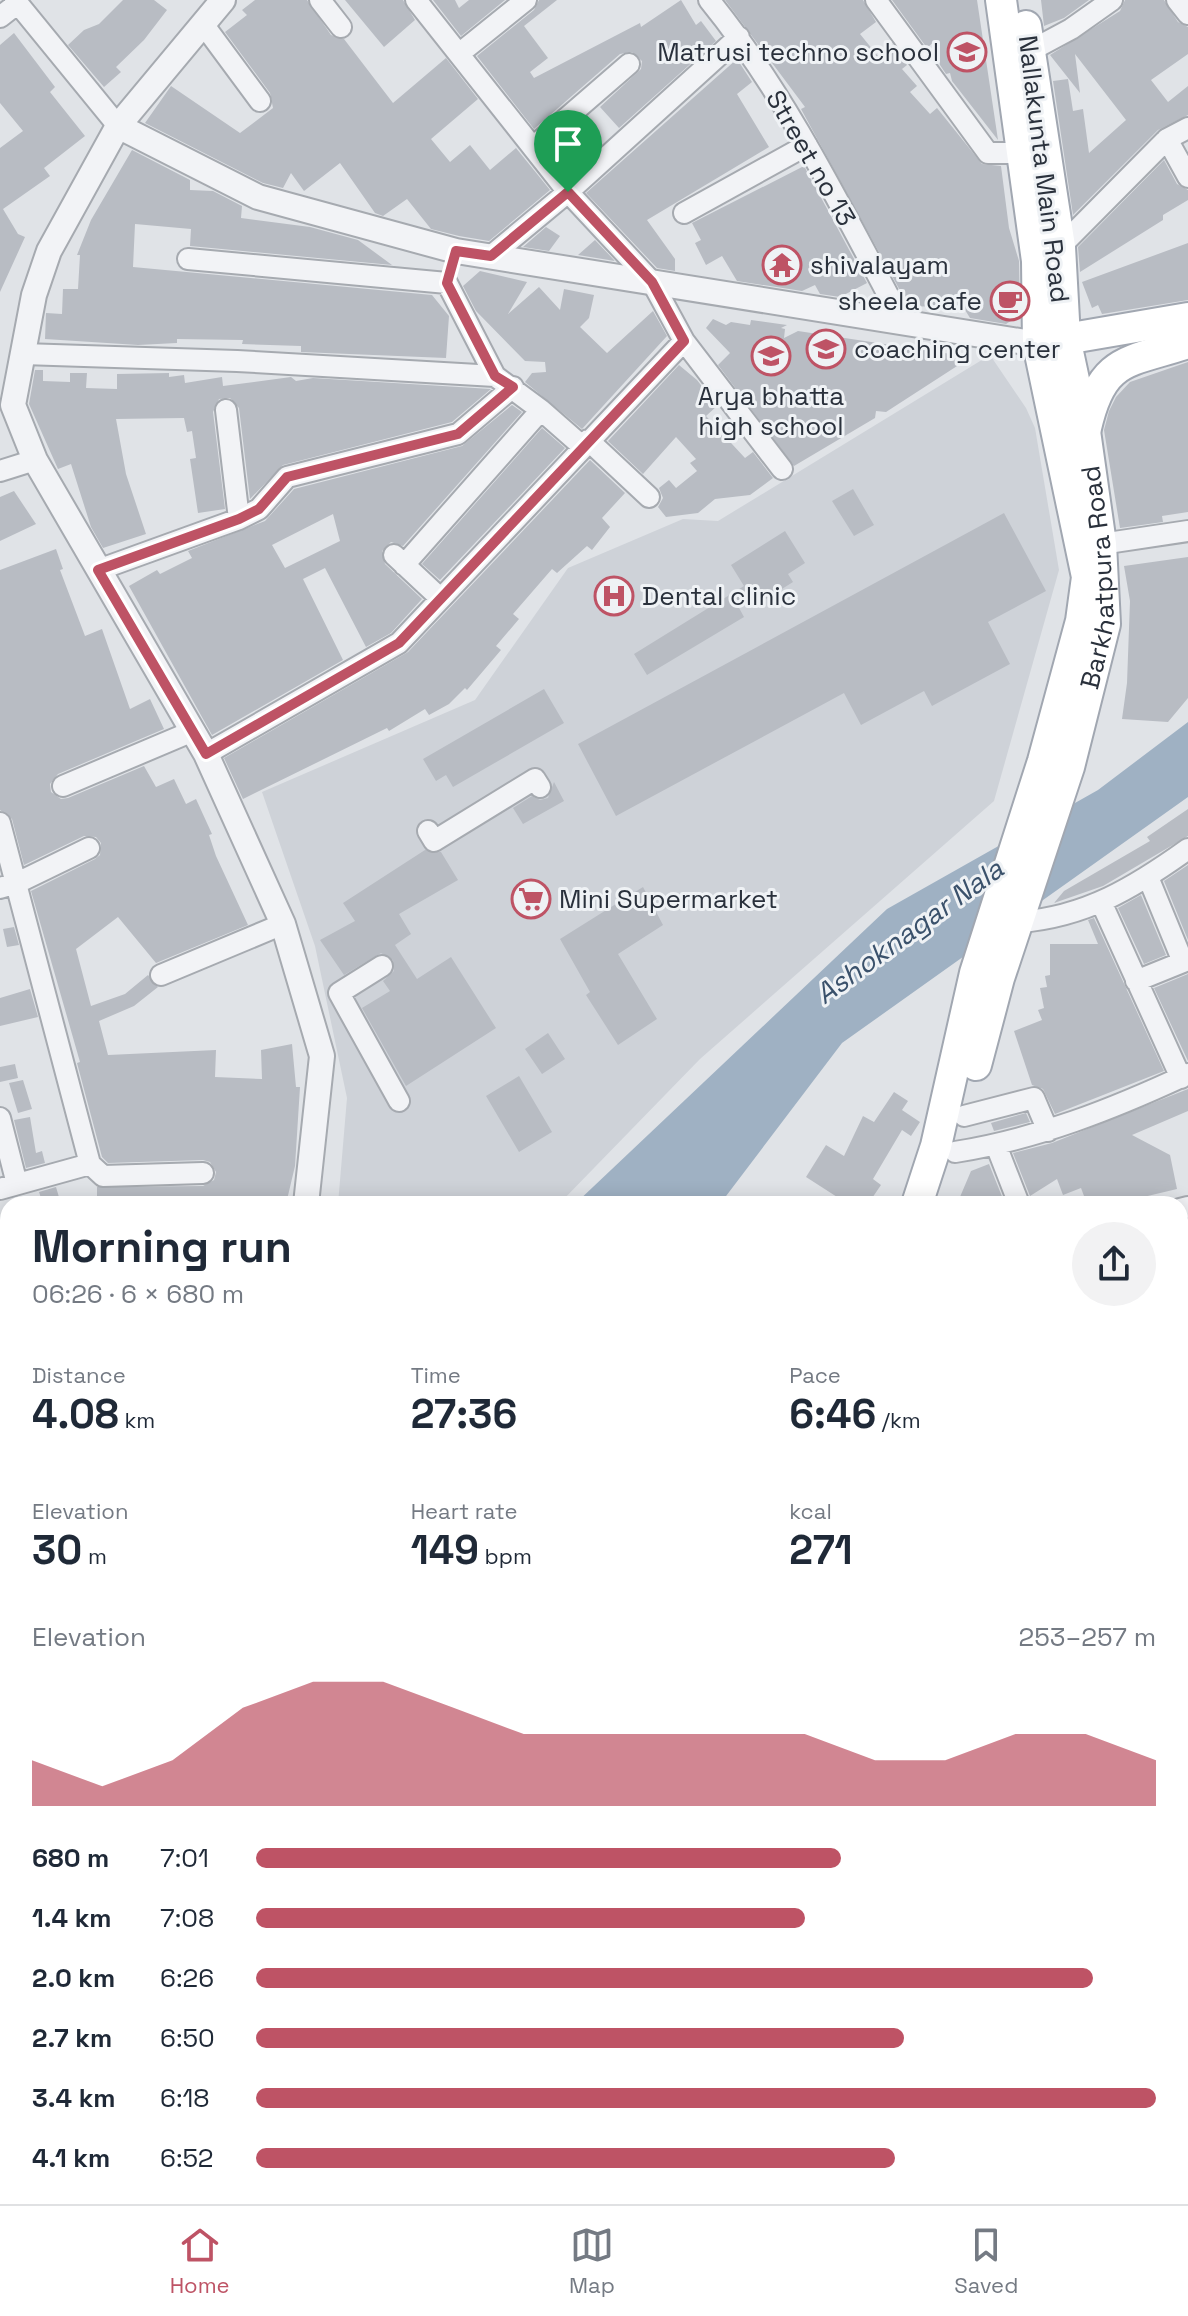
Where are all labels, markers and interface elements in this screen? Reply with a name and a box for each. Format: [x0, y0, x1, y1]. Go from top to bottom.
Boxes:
school or university icon: Matrusi techno school [946, 31, 988, 73]
street label: Nallakunta Main Road [1011, 33, 1077, 305]
place label: Matrusi techno school [657, 35, 939, 69]
street label: Street no 13 [758, 84, 864, 232]
pin [534, 110, 602, 192]
icon: arrive [546, 122, 590, 166]
temple icon: shivalayam [761, 244, 803, 286]
place label: shivalayam [810, 248, 949, 282]
cafe icon: sheela cafe [989, 280, 1031, 322]
place label: sheela cafe [838, 284, 982, 318]
school or university icon: coaching center [805, 328, 847, 370]
place label: coaching center [854, 332, 1061, 366]
school or university icon: Arya bhatta high school [750, 335, 792, 377]
place label: Arya bhatta high school [698, 379, 844, 443]
street label: Barkhatpura Road [1072, 463, 1123, 693]
hospital icon: Dental clinic [593, 575, 635, 617]
place label: Dental clinic [642, 579, 796, 613]
water label: Ashoknagar Nala [808, 850, 1011, 1011]
supermarket icon: Mini Supermarket [510, 878, 552, 920]
place label: Mini Supermarket [559, 882, 778, 916]
text: Morning run [32, 1219, 292, 1275]
button: share [1072, 1222, 1156, 1306]
text: 06:26 · 6 × 680 m [32, 1277, 244, 1311]
text: Distance [32, 1361, 126, 1389]
text: Time [411, 1361, 461, 1389]
text: Pace [789, 1361, 841, 1389]
text: 4.08 [32, 1389, 119, 1440]
text: 27:36 [411, 1389, 517, 1440]
text: 6:46 [789, 1389, 876, 1440]
text: km [119, 1406, 155, 1434]
text: /km [876, 1406, 921, 1434]
text: Elevation [32, 1497, 128, 1525]
text: Heart rate [411, 1497, 517, 1525]
text: kcal [789, 1497, 832, 1525]
text: 30 [32, 1525, 82, 1576]
text: 149 [411, 1525, 479, 1576]
text: 271 [789, 1525, 853, 1576]
text: m [82, 1542, 107, 1570]
text: bpm [479, 1542, 532, 1570]
text: Elevation [32, 1620, 146, 1654]
text: 253–257 m [1019, 1620, 1156, 1654]
text: 680 m [32, 1841, 109, 1875]
text: 7:01 [160, 1841, 209, 1875]
text: 1.4 km [32, 1901, 112, 1935]
text: 7:08 [160, 1901, 214, 1935]
text: 2.0 km [32, 1961, 115, 1995]
text: 6:26 [160, 1961, 214, 1995]
text: 2.7 km [32, 2021, 112, 2055]
text: 6:50 [160, 2021, 215, 2055]
text: 3.4 km [32, 2081, 116, 2115]
text: 6:18 [160, 2081, 210, 2115]
text: 4.1 km [32, 2141, 110, 2175]
text: 6:52 [160, 2141, 214, 2175]
tab: Home [170, 2223, 230, 2299]
tab: Map [569, 2223, 615, 2299]
tab: Saved [954, 2223, 1018, 2299]

